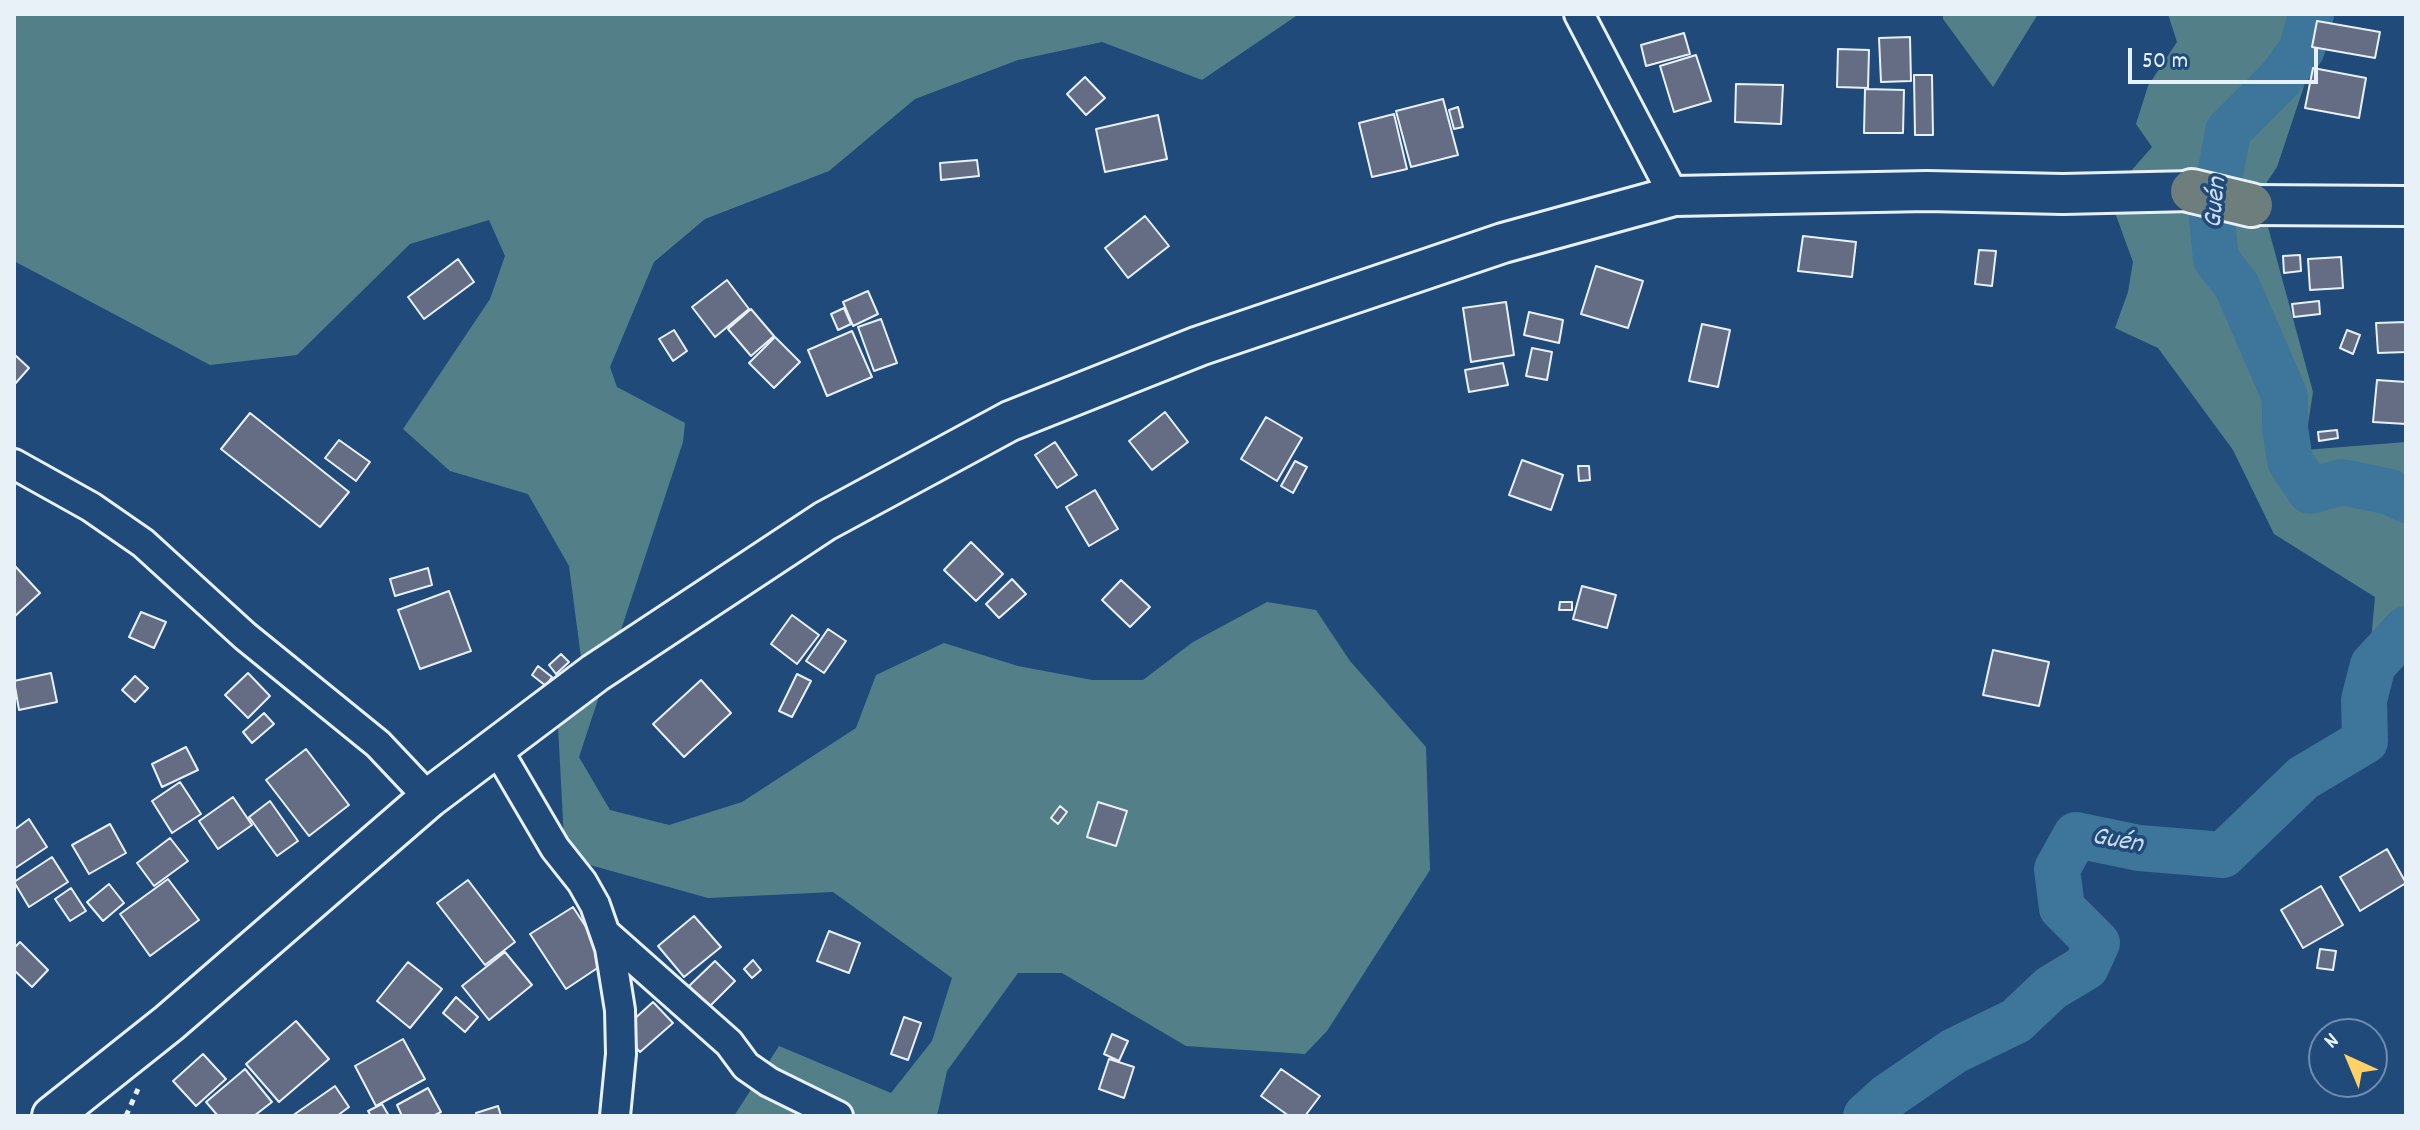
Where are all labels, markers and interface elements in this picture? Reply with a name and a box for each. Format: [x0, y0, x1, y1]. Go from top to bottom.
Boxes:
scale bar [2132, 32, 2322, 82]
text: 50 m [2142, 45, 2188, 79]
water label: Guén [2199, 176, 2237, 230]
water label: Guén [2089, 822, 2145, 864]
north arrow [2308, 1018, 2388, 1098]
text: N [2318, 1027, 2347, 1057]

